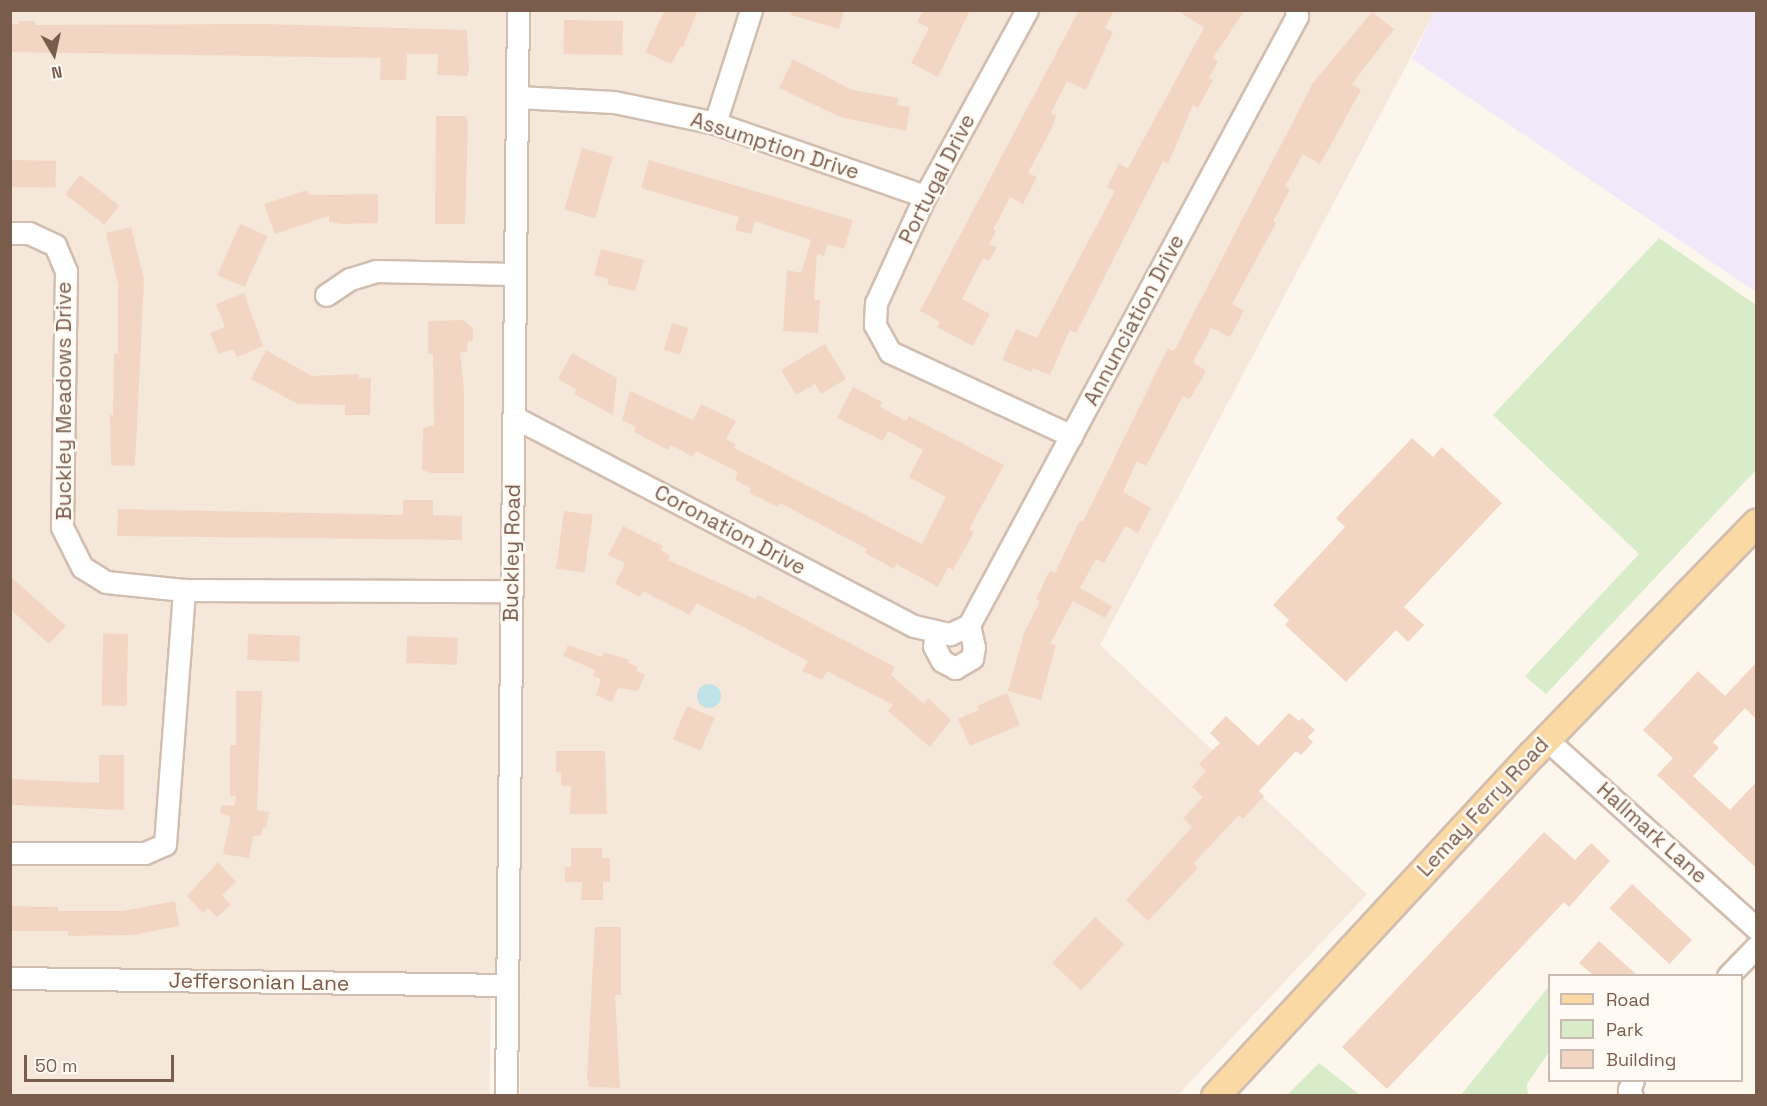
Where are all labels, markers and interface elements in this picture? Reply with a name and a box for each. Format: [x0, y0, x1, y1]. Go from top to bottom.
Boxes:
north arrow [24, 24, 84, 84]
text: N [50, 61, 64, 83]
street label: Assumption Drive [688, 107, 862, 185]
street label: Portugal Drive [894, 110, 980, 248]
street label: Annunciation Drive [1078, 230, 1190, 410]
street label: Buckley Meadows Drive [51, 282, 77, 520]
street label: Coronation Drive [650, 480, 810, 580]
street label: Buckley Road [498, 484, 526, 622]
street label: Lemay Ferry Road [1412, 732, 1554, 882]
street label: Hallmark Lane [1592, 777, 1712, 889]
street label: Jeffersonian Lane [168, 968, 350, 996]
legend [1548, 974, 1743, 1082]
text: Road [1606, 988, 1650, 1011]
text: Park [1606, 1018, 1643, 1041]
scale bar [27, 1043, 177, 1081]
text: Building [1606, 1048, 1676, 1071]
text: 50 m [35, 1054, 77, 1077]

